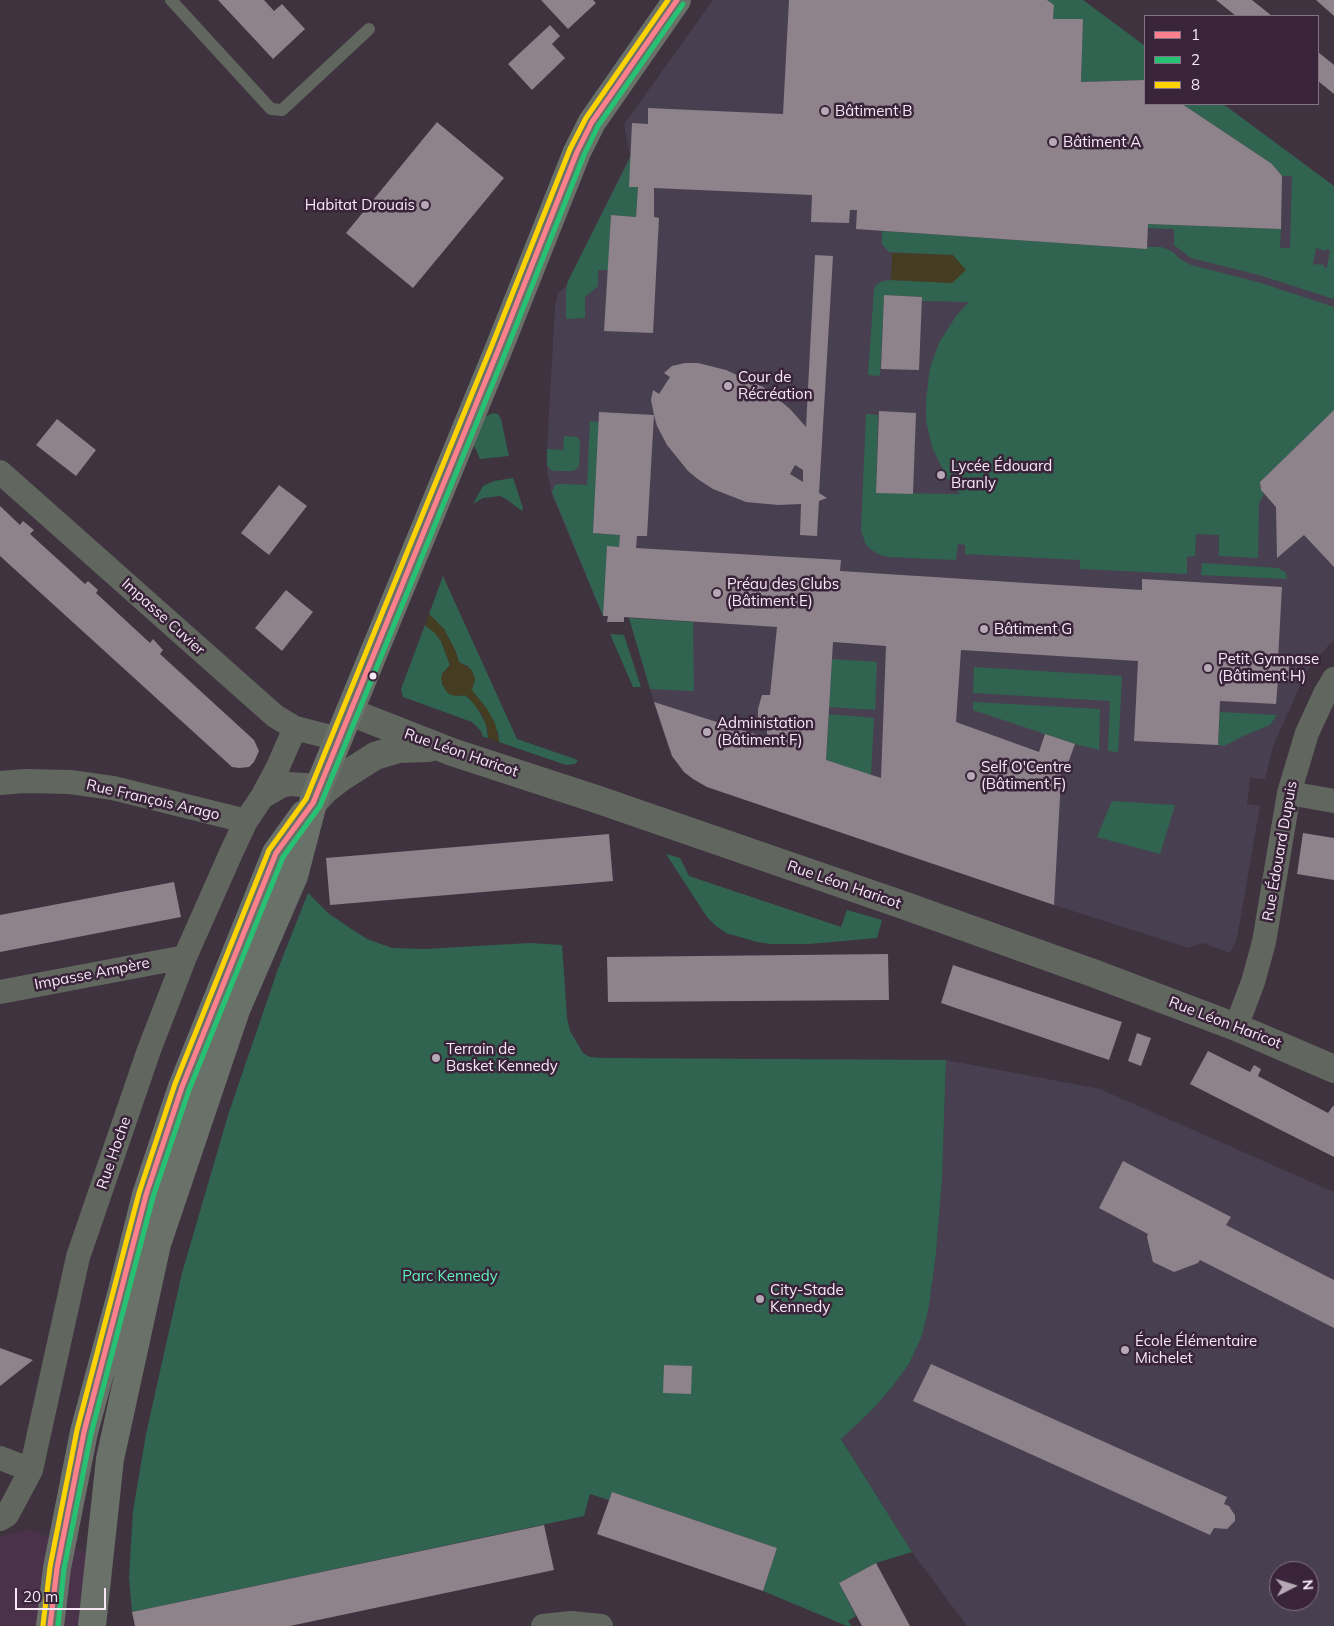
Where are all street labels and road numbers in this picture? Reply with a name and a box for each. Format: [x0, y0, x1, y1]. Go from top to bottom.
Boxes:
street label: Impasse Cuvier [118, 575, 208, 659]
street label: Rue Léon Haricot [402, 725, 520, 781]
street label: Rue François Arago [85, 776, 221, 824]
street label: Rue Édouard Dupuis [1259, 780, 1301, 922]
street label: Rue Léon Haricot [785, 857, 903, 913]
street label: Impasse Ampère [33, 954, 151, 994]
street label: Rue Léon Haricot [1166, 993, 1284, 1053]
street label: Rue Hoche [93, 1114, 135, 1192]

